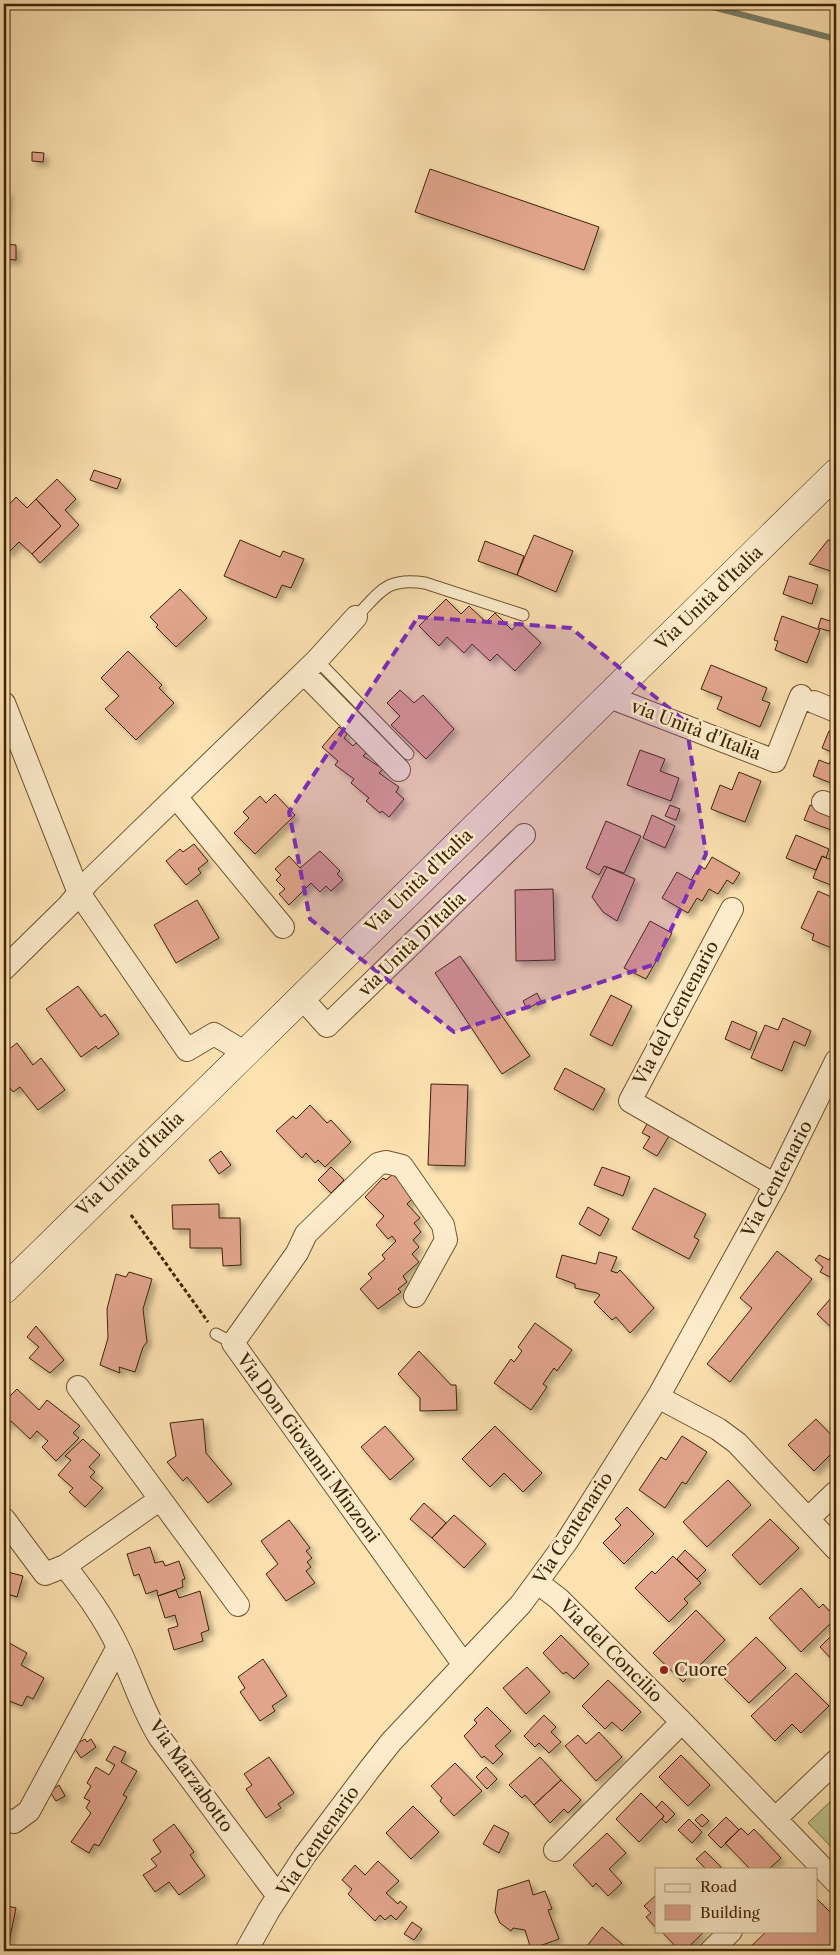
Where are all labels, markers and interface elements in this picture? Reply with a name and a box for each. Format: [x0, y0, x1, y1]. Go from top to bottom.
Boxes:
street label: Via Unità d'Italia [650, 541, 768, 655]
street label: via Unità d'Italia [627, 695, 765, 765]
street label: Via Unità d'Italia [360, 824, 478, 938]
street label: via Unità D'Italia [353, 887, 471, 1002]
street label: Via del Centenario [628, 937, 723, 1090]
street label: Via Unità d'Italia [71, 1107, 189, 1221]
street label: Via Centenario [737, 1117, 817, 1242]
street label: Via Don Giovanni Minzoni [231, 1348, 384, 1547]
street label: Via Centenario [528, 1468, 617, 1589]
street label: Via del Concilio [554, 1594, 667, 1707]
place label: Cuore [674, 1659, 727, 1681]
marker: Cuore [658, 1664, 670, 1676]
street label: Via Marzabotto [144, 1715, 238, 1836]
street label: Via Centenario [271, 1782, 364, 1901]
legend [655, 1868, 818, 1932]
text: Road [700, 1877, 737, 1896]
text: Building [700, 1903, 760, 1922]

